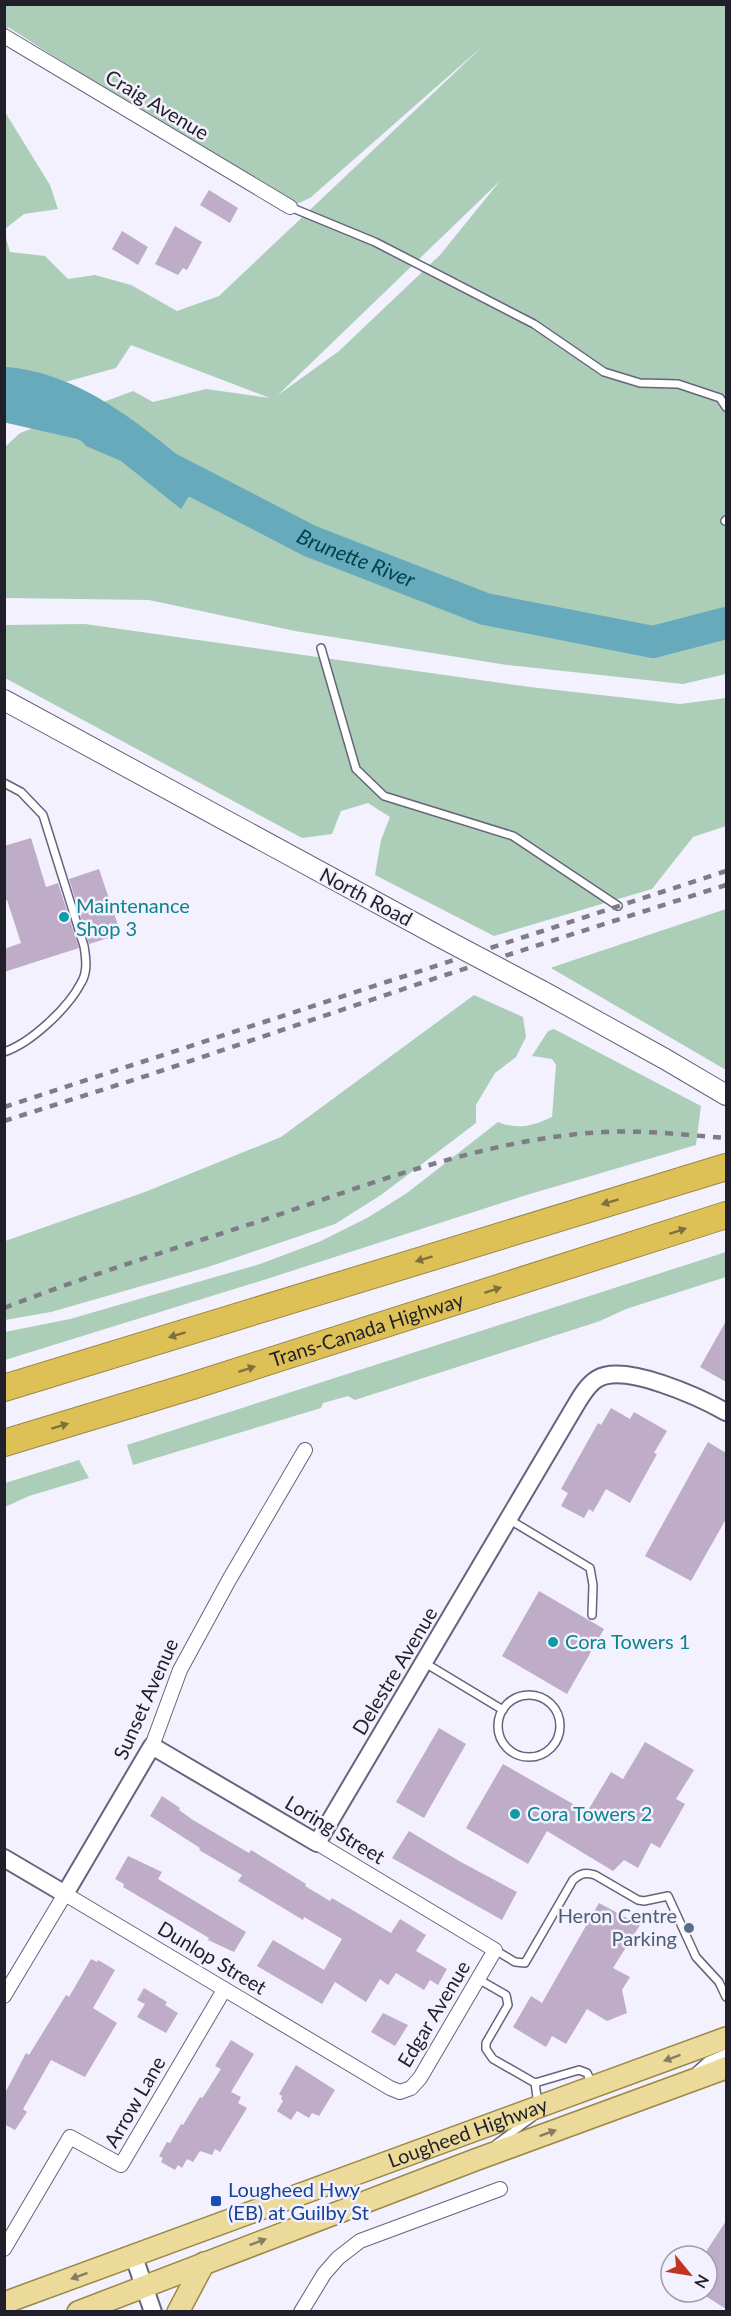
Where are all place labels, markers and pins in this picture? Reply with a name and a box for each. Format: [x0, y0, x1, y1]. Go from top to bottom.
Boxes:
place label: Maintenance Shop 3 [76, 893, 190, 940]
marker: Maintenance Shop 3 [57, 910, 71, 924]
place label: Cora Towers 1 [565, 1629, 690, 1653]
marker: Cora Towers 1 [546, 1635, 560, 1649]
place label: Cora Towers 2 [527, 1801, 652, 1825]
marker: Cora Towers 2 [508, 1807, 522, 1821]
place label: Heron Centre Parking [558, 1903, 677, 1950]
marker: Heron Centre Parking [682, 1921, 696, 1935]
place label: Lougheed Hwy (EB) at Guilby St [228, 2177, 369, 2224]
marker: Lougheed Hwy (EB) at Guilby St [209, 2194, 223, 2208]

